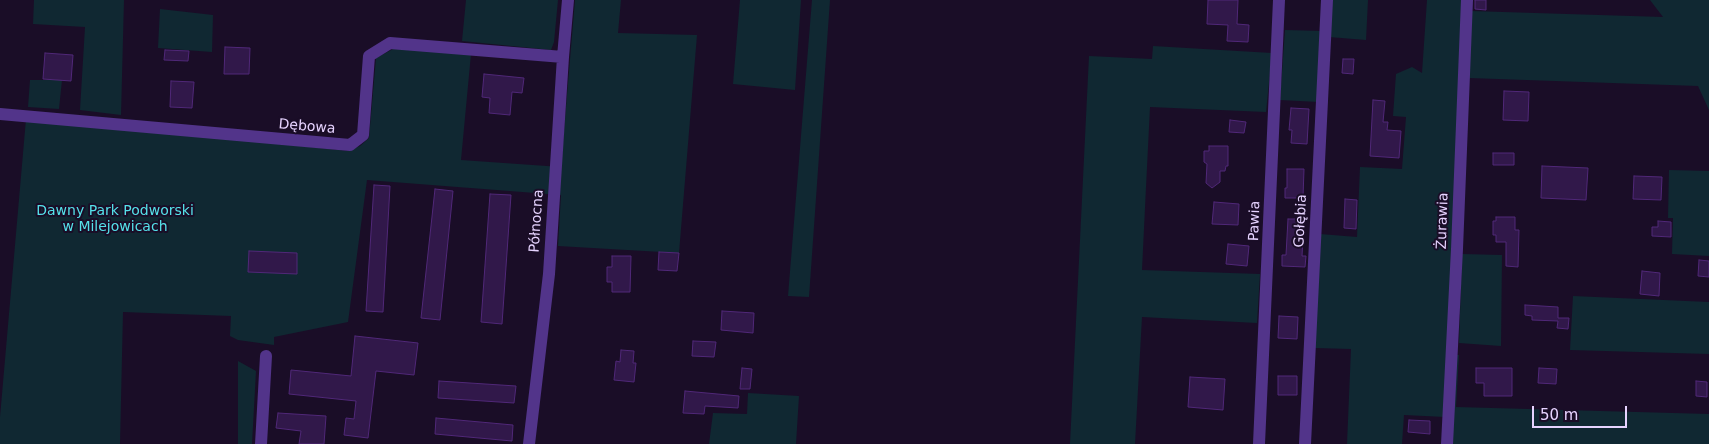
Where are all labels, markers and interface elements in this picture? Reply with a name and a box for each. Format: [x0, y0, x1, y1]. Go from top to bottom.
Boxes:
street label: Dębowa [278, 116, 336, 138]
street label: Północna [526, 189, 548, 253]
street label: Żurawia [1434, 192, 1452, 250]
street label: Gołębia [1291, 194, 1311, 248]
street label: Pawia [1246, 201, 1264, 241]
park label: Dawny Park Podworski w Milejowicach [36, 203, 194, 236]
scale bar [1534, 396, 1629, 428]
text: 50 m [1540, 406, 1578, 424]

